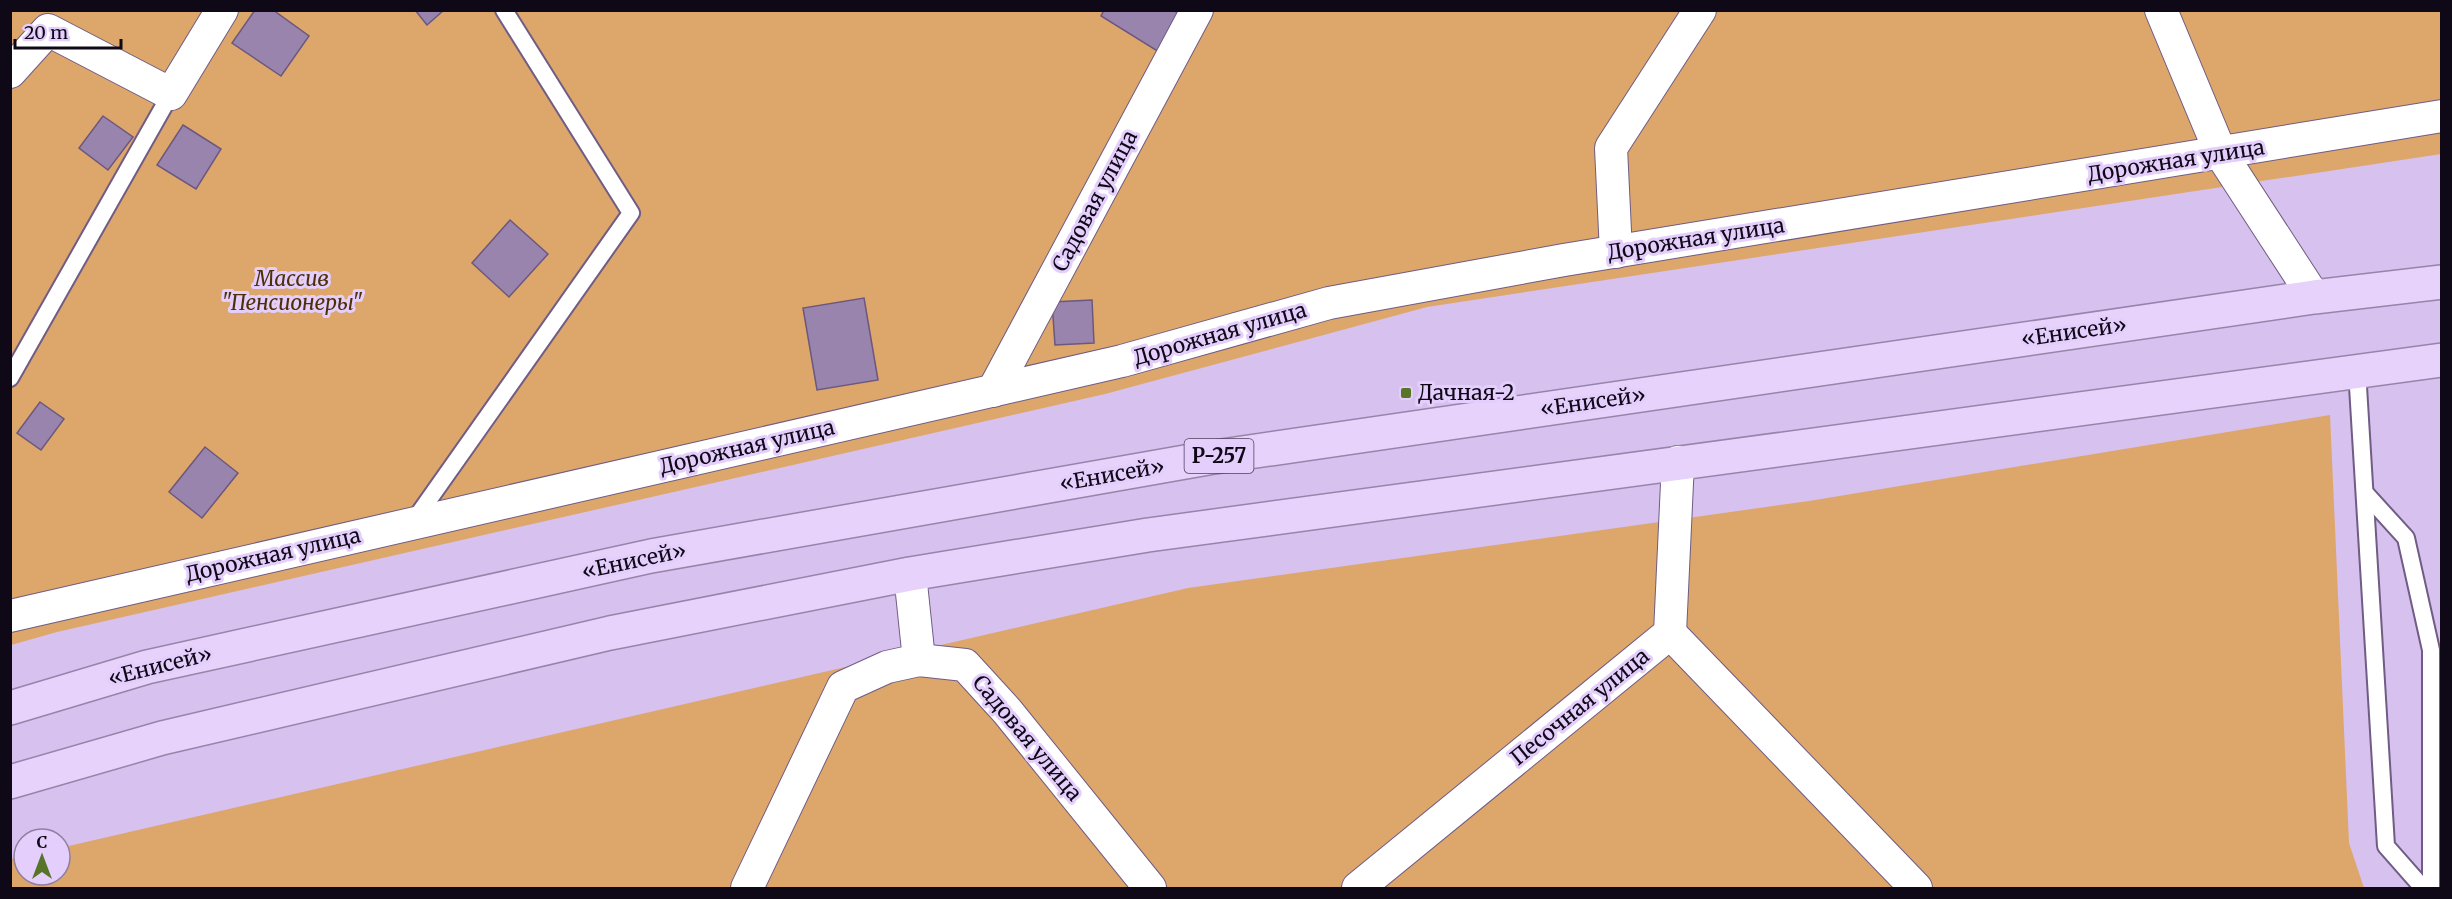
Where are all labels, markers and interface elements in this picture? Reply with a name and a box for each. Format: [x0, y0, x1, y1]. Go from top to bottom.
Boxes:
scale bar [15, 12, 122, 50]
text: 20 m [24, 21, 68, 44]
street label: Садовая улица [1046, 125, 1143, 276]
street label: Дорожная улица [2085, 133, 2266, 188]
street label: Дорожная улица [1605, 211, 1786, 266]
park label: Массив "Пенсионеры" [221, 265, 363, 316]
street label: Дорожная улица [1130, 296, 1310, 371]
street label: «Енисей» [2019, 311, 2128, 352]
place label: Дачная-2 [1418, 379, 1515, 406]
street label: «Енисей» [1538, 381, 1647, 422]
marker: Дачная-2 [1399, 386, 1413, 400]
street label: Дорожная улица [657, 413, 837, 480]
road number: Р-257 [1184, 439, 1254, 473]
street label: «Енисей» [1057, 452, 1167, 497]
street label: Дорожная улица [183, 521, 363, 588]
street label: «Енисей» [579, 536, 689, 585]
street label: «Енисей» [105, 640, 215, 691]
street label: Песочная улица [1505, 642, 1655, 771]
street label: Садовая улица [967, 669, 1088, 806]
north arrow [12, 827, 72, 887]
text: С [37, 832, 47, 852]

